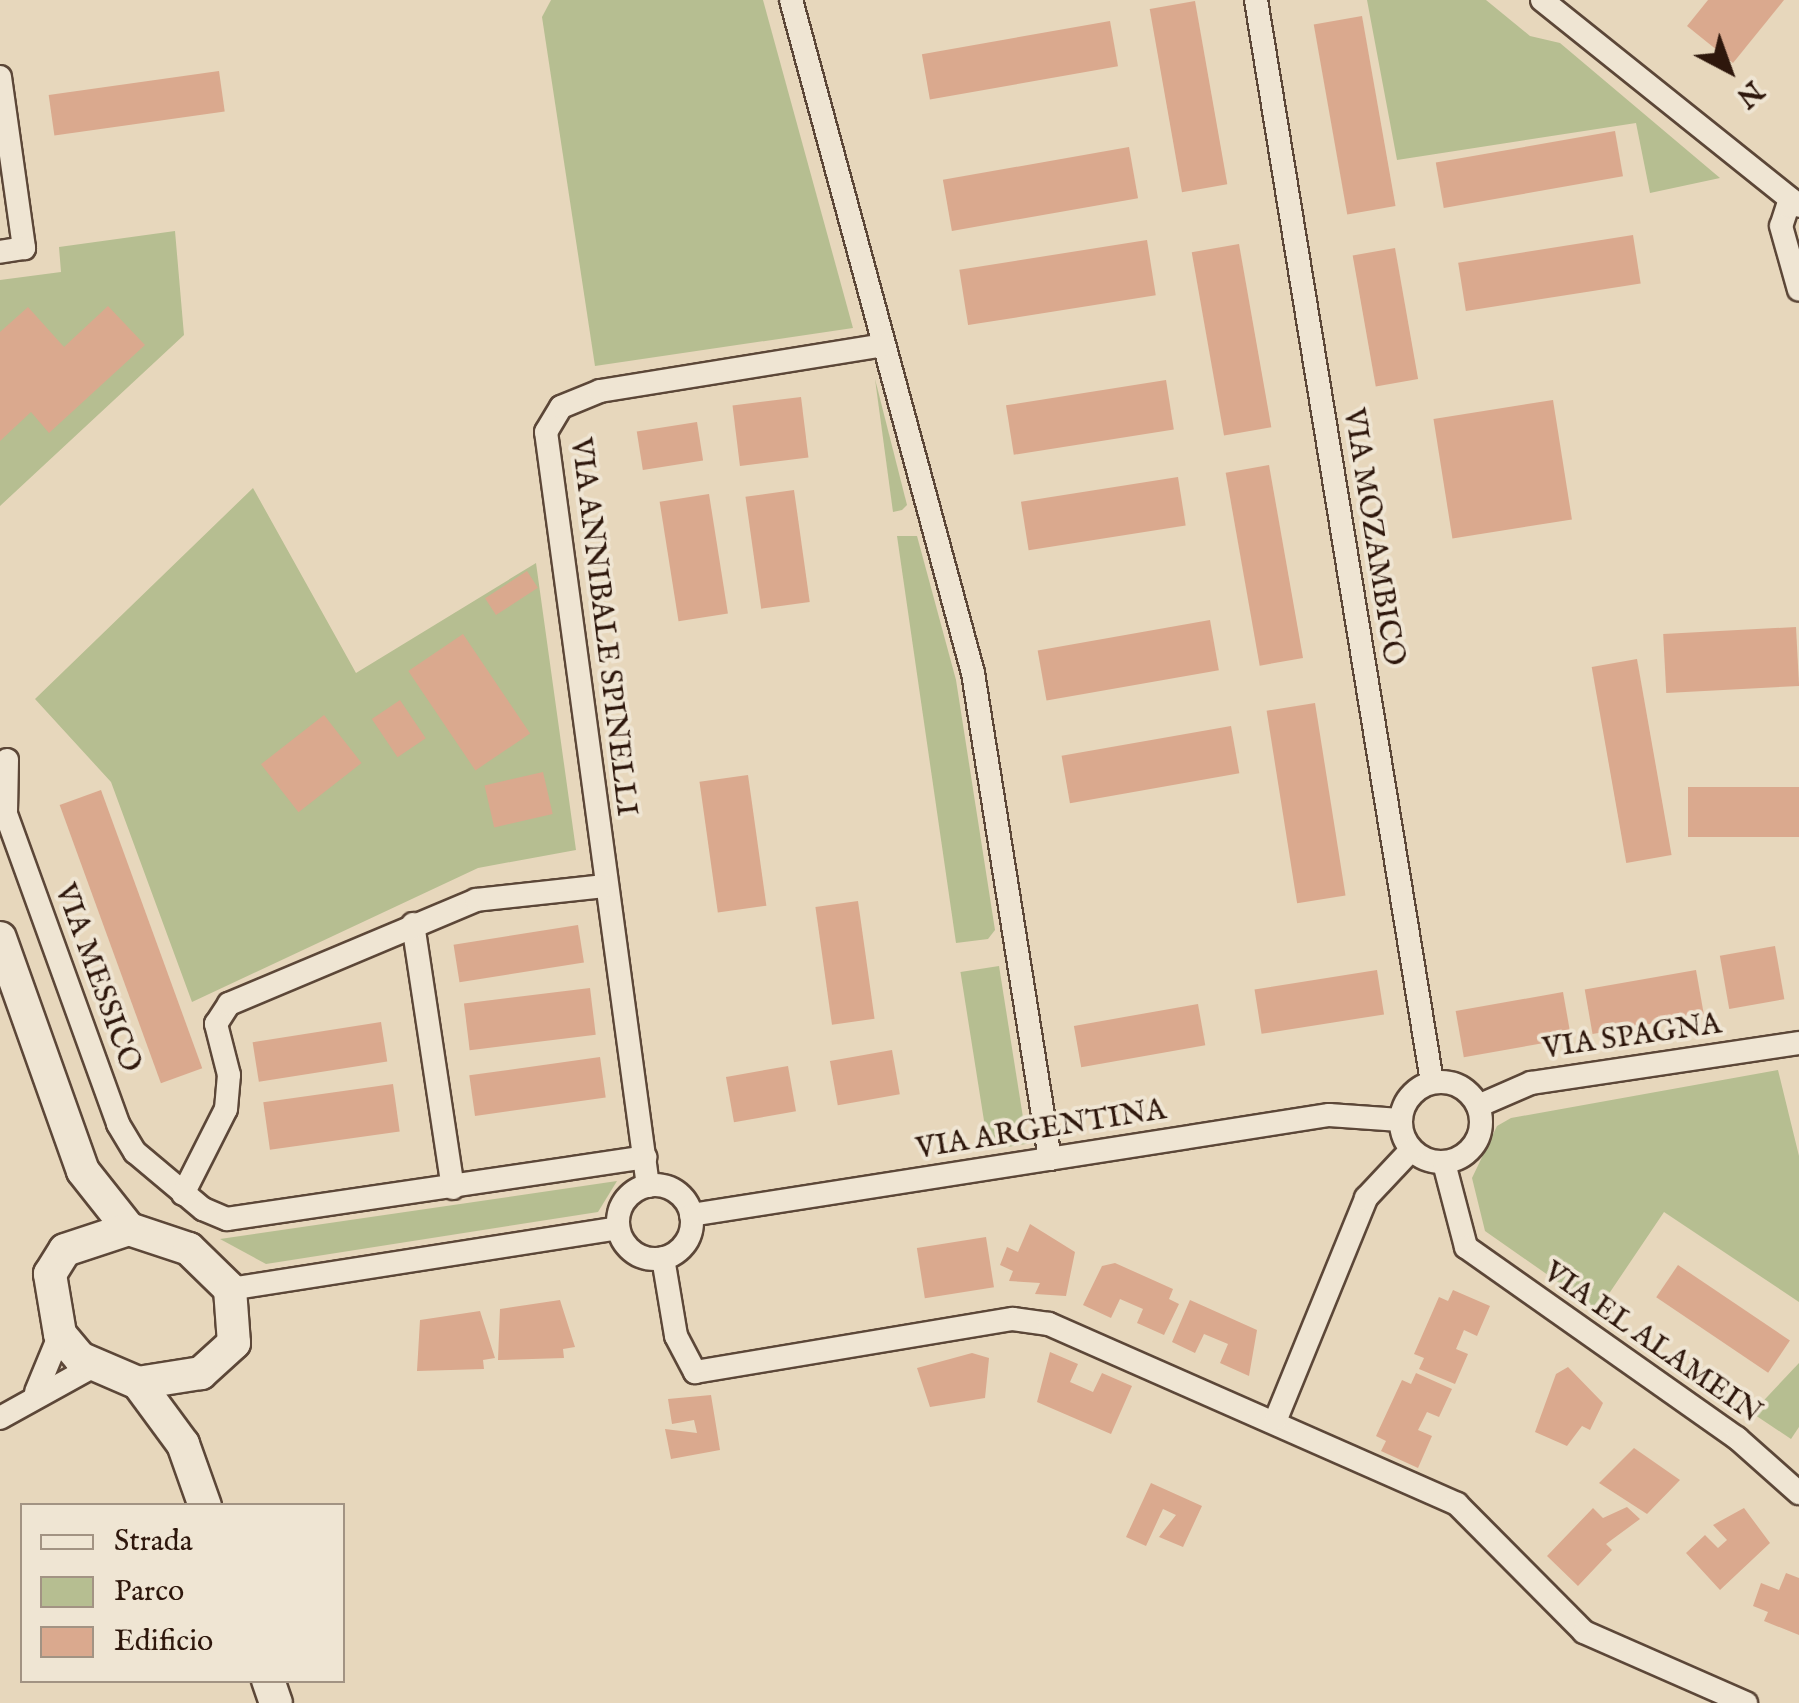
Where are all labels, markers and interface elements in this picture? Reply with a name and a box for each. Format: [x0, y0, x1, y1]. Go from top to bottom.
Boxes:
north arrow [1679, 20, 1779, 120]
text: N [1728, 72, 1770, 114]
street label: VIA MOZAMBICO [1335, 406, 1411, 668]
street label: VIA ANNIBALE SPINELLI [562, 436, 644, 818]
street label: VIA MESSICO [46, 879, 148, 1077]
street label: VIA SPAGNA [1540, 1007, 1724, 1067]
street label: VIA ARGENTINA [913, 1092, 1169, 1168]
street label: VIA EL ALAMEIN [1536, 1254, 1768, 1432]
legend [20, 1503, 345, 1683]
text: Strada [114, 1523, 193, 1561]
text: Parco [114, 1573, 184, 1611]
text: Edificio [114, 1623, 213, 1661]

